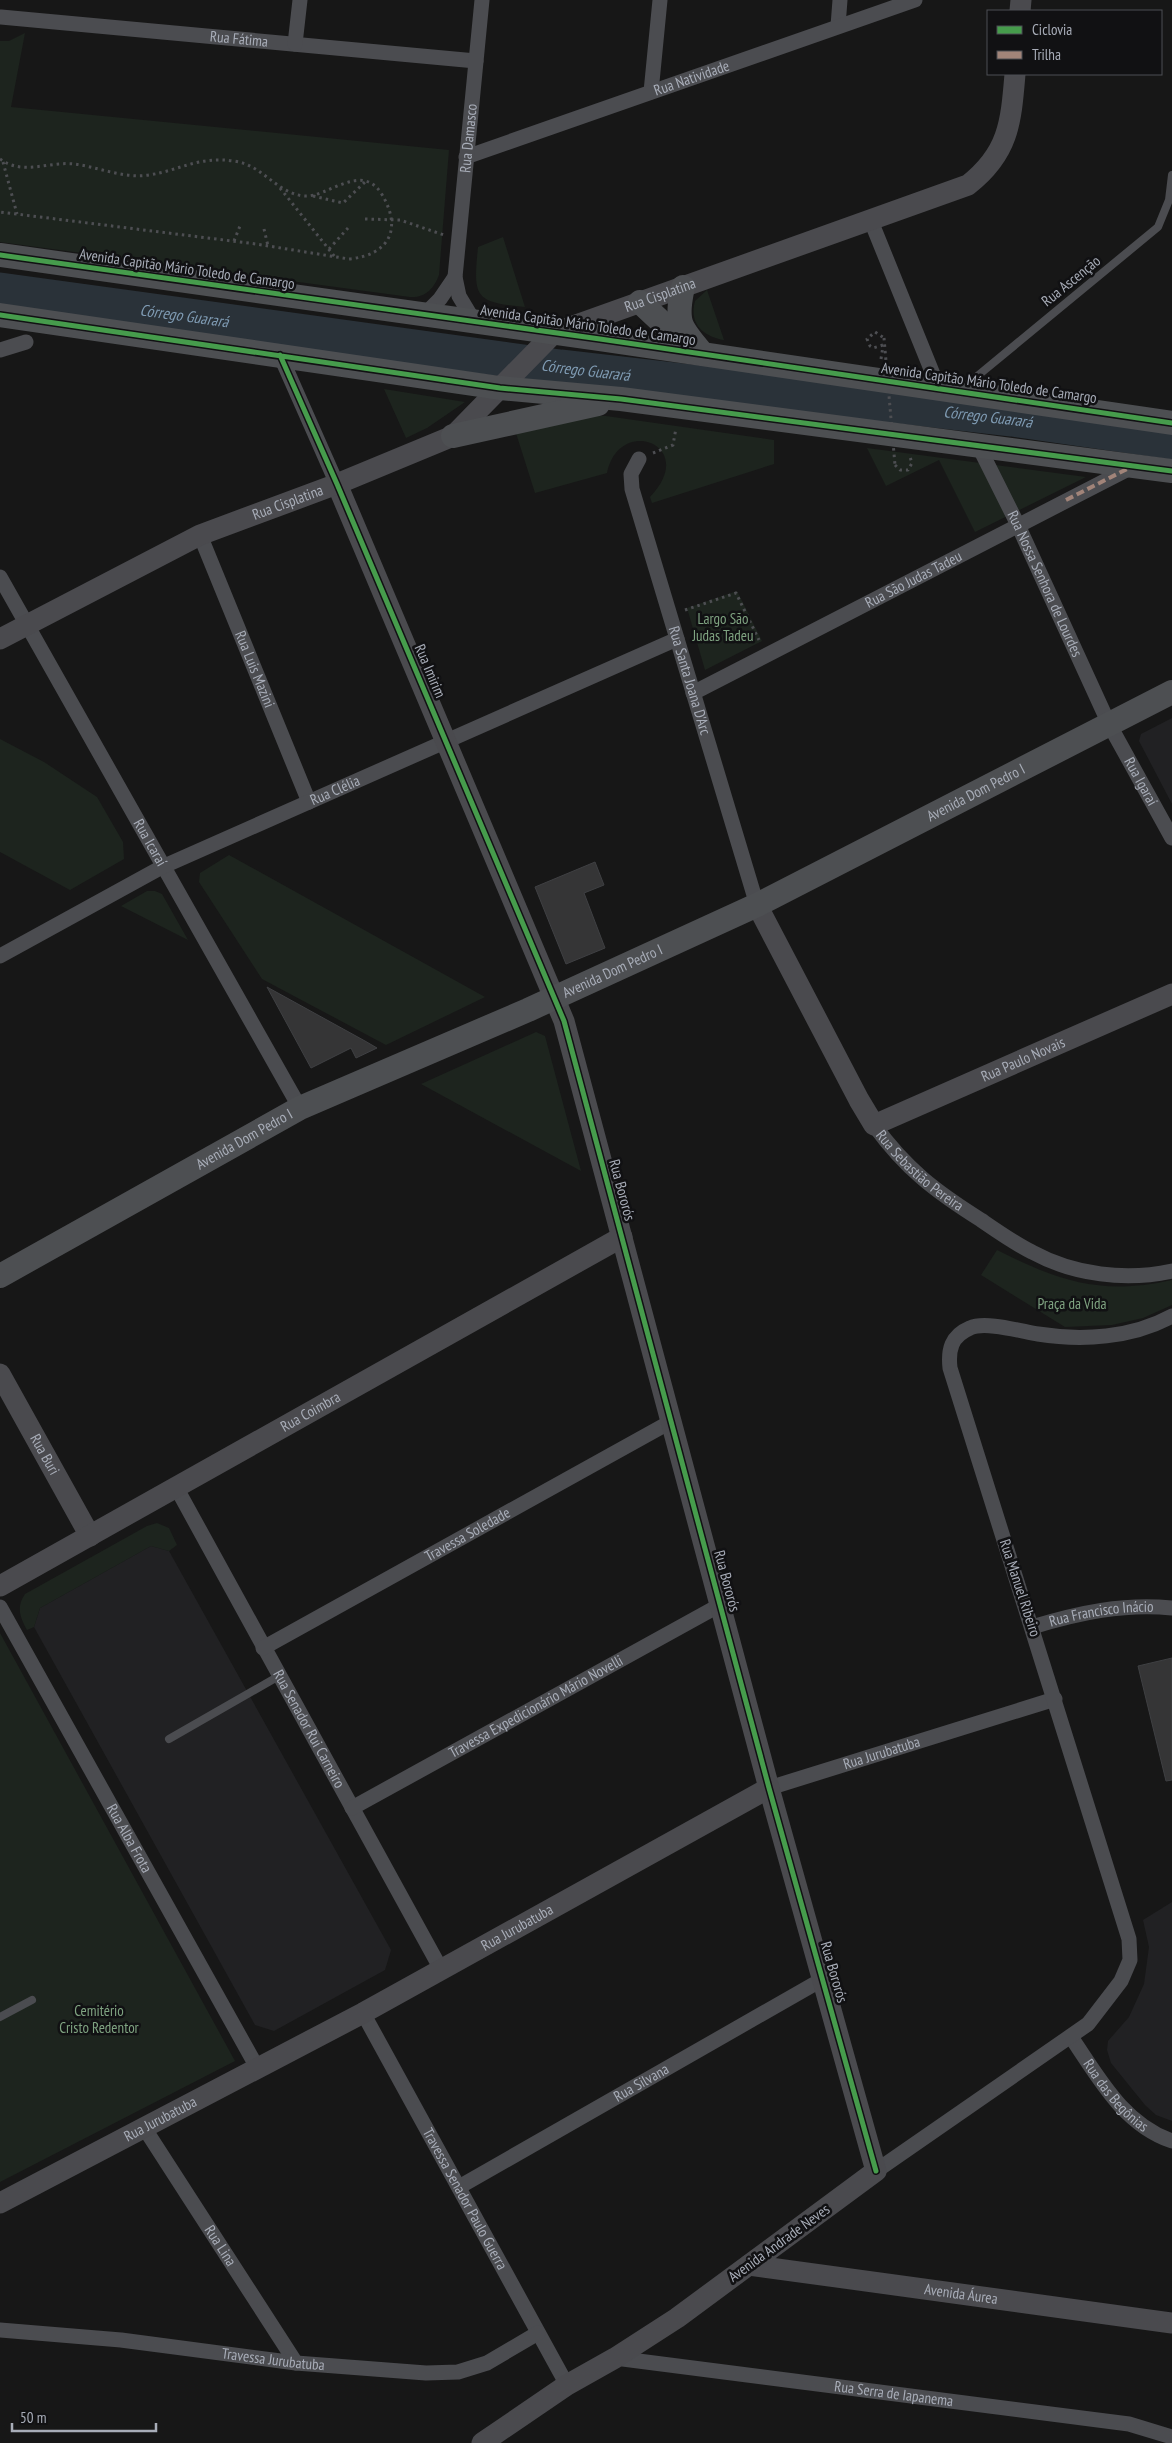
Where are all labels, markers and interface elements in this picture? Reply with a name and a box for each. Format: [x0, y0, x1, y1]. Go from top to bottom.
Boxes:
legend [987, 10, 1162, 75]
text: Ciclovia [1032, 20, 1072, 39]
street label: Rua Fátima [209, 26, 269, 51]
text: Trilha [1032, 45, 1061, 64]
street label: Rua Natividade [651, 56, 732, 100]
street label: Rua Damasco [455, 103, 481, 174]
street label: Avenida Capitão Mário Toledo de Camargo [78, 244, 296, 293]
street label: Rua Ascenção [1037, 251, 1104, 310]
street label: Rua Cisplatina [622, 273, 698, 316]
water label: Córrego Guarará [139, 299, 231, 332]
street label: Avenida Capitão Mário Toledo de Camargo [479, 300, 697, 349]
water label: Córrego Guarará [540, 355, 633, 385]
street label: Avenida Capitão Mário Toledo de Camargo [880, 358, 1098, 407]
water label: Córrego Guarará [942, 401, 1035, 432]
street label: Rua Cisplatina [249, 480, 326, 524]
street label: Rua Nossa Senhora de Lourdes [1003, 507, 1087, 660]
street label: Rua São Judas Tadeu [862, 546, 965, 612]
park label: Largo São Judas Tadeu [691, 609, 754, 645]
street label: Rua Santa Joana D'Arc [665, 624, 715, 738]
street label: Rua Luis Mazini [231, 628, 279, 710]
street label: Rua Imirim [411, 641, 450, 701]
street label: Rua Igaraí [1120, 754, 1163, 809]
street label: Avenida Dom Pedro I [923, 759, 1028, 825]
street label: Rua Clélia [307, 771, 363, 809]
street label: Rua Icaraí [130, 815, 172, 870]
street label: Avenida Dom Pedro I [559, 940, 665, 1002]
street label: Rua Paulo Novais [978, 1032, 1068, 1086]
street label: Avenida Dom Pedro I [192, 1104, 296, 1173]
street label: Rua Sebastião Pereira [872, 1126, 967, 1215]
street label: Rua Bororós [605, 1157, 640, 1223]
park label: Praça da Vida [1037, 1294, 1107, 1313]
street label: Rua Coimbra [277, 1387, 343, 1436]
street label: Rua Buri [26, 1430, 64, 1478]
street label: Travessa Soledade [421, 1503, 513, 1565]
street label: Rua Manuel Ribeiro [996, 1537, 1045, 1639]
street label: Rua Bororós [710, 1548, 745, 1614]
street label: Rua Francisco Inácio [1047, 1597, 1154, 1631]
street label: Travessa Expedicionário Mário Novelli [445, 1650, 626, 1762]
street label: Rua Senador Rui Carneiro [269, 1666, 350, 1791]
street label: Rua Jurubatuba [841, 1732, 922, 1773]
street label: Rua Alba Frota [103, 1800, 156, 1876]
street label: Rua Jurubatuba [478, 1900, 556, 1955]
street label: Rua Bororós [817, 1939, 852, 2005]
park label: Cemitério Cristo Redentor [59, 2001, 140, 2037]
street label: Rua das Begônias [1079, 2055, 1152, 2136]
street label: Rua Silvana [610, 2059, 672, 2106]
street label: Rua Jurubatuba [121, 2092, 200, 2145]
street label: Travessa Senador Paulo Guerra [419, 2124, 512, 2273]
street label: Avenida Andrade Neves [724, 2199, 833, 2286]
street label: Rua Lina [201, 2221, 241, 2270]
street label: Avenida Áurea [923, 2279, 999, 2308]
street label: Travessa Jurubatuba [221, 2343, 325, 2374]
street label: Rua Serra de Iapanema [833, 2376, 954, 2410]
scale bar [12, 2400, 156, 2432]
text: 50 m [20, 2408, 46, 2427]

